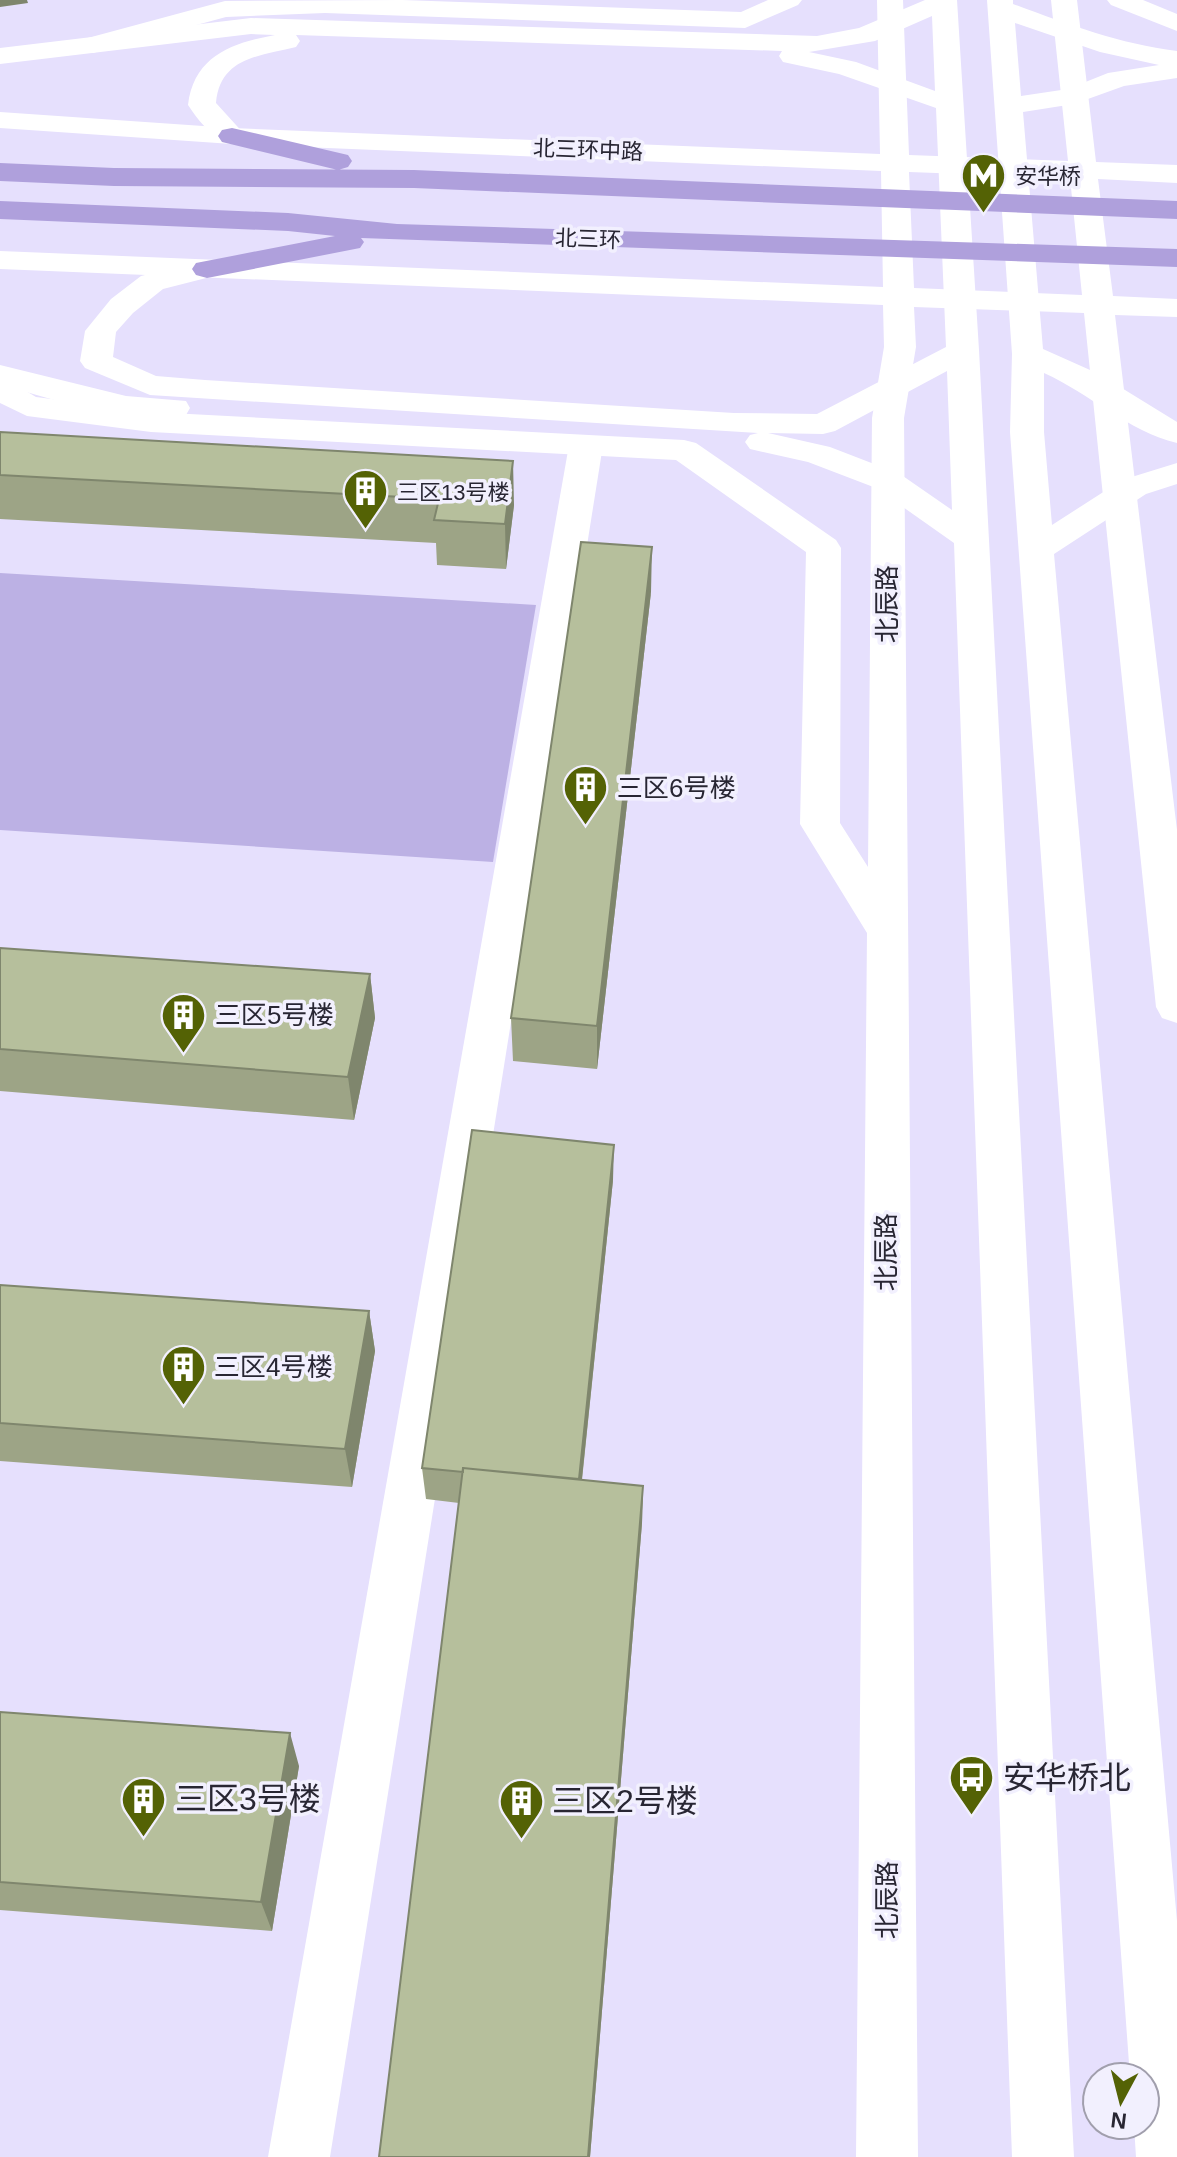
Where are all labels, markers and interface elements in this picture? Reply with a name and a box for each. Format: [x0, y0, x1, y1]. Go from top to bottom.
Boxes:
street label: 北三环中路 [533, 136, 643, 164]
metro station icon: 安华桥 [960, 152, 1008, 215]
place label: 安华桥 [1015, 164, 1081, 189]
street label: 北三环 [555, 225, 621, 253]
building icon: 三区13号楼 [342, 468, 390, 531]
place label: 三区13号楼 [397, 480, 509, 505]
street label: 北辰路 [872, 565, 902, 643]
building icon: 三区6号楼 [562, 764, 610, 827]
place label: 三区6号楼 [617, 773, 735, 803]
building icon: 三区5号楼 [160, 991, 208, 1054]
place label: 三区5号楼 [215, 1000, 333, 1030]
street label: 北辰路 [871, 1213, 901, 1291]
building icon: 三区4号楼 [159, 1343, 207, 1406]
place label: 三区4号楼 [214, 1352, 332, 1382]
bus stop icon: 安华桥北 [948, 1754, 996, 1817]
place label: 安华桥北 [1003, 1760, 1131, 1796]
building icon: 三区3号楼 [120, 1775, 168, 1838]
building icon: 三区2号楼 [497, 1777, 545, 1840]
place label: 三区3号楼 [175, 1781, 321, 1817]
place label: 三区2号楼 [552, 1783, 698, 1819]
street label: 北辰路 [872, 1861, 902, 1939]
north arrow [1081, 2061, 1161, 2141]
text: N [1109, 2107, 1128, 2134]

